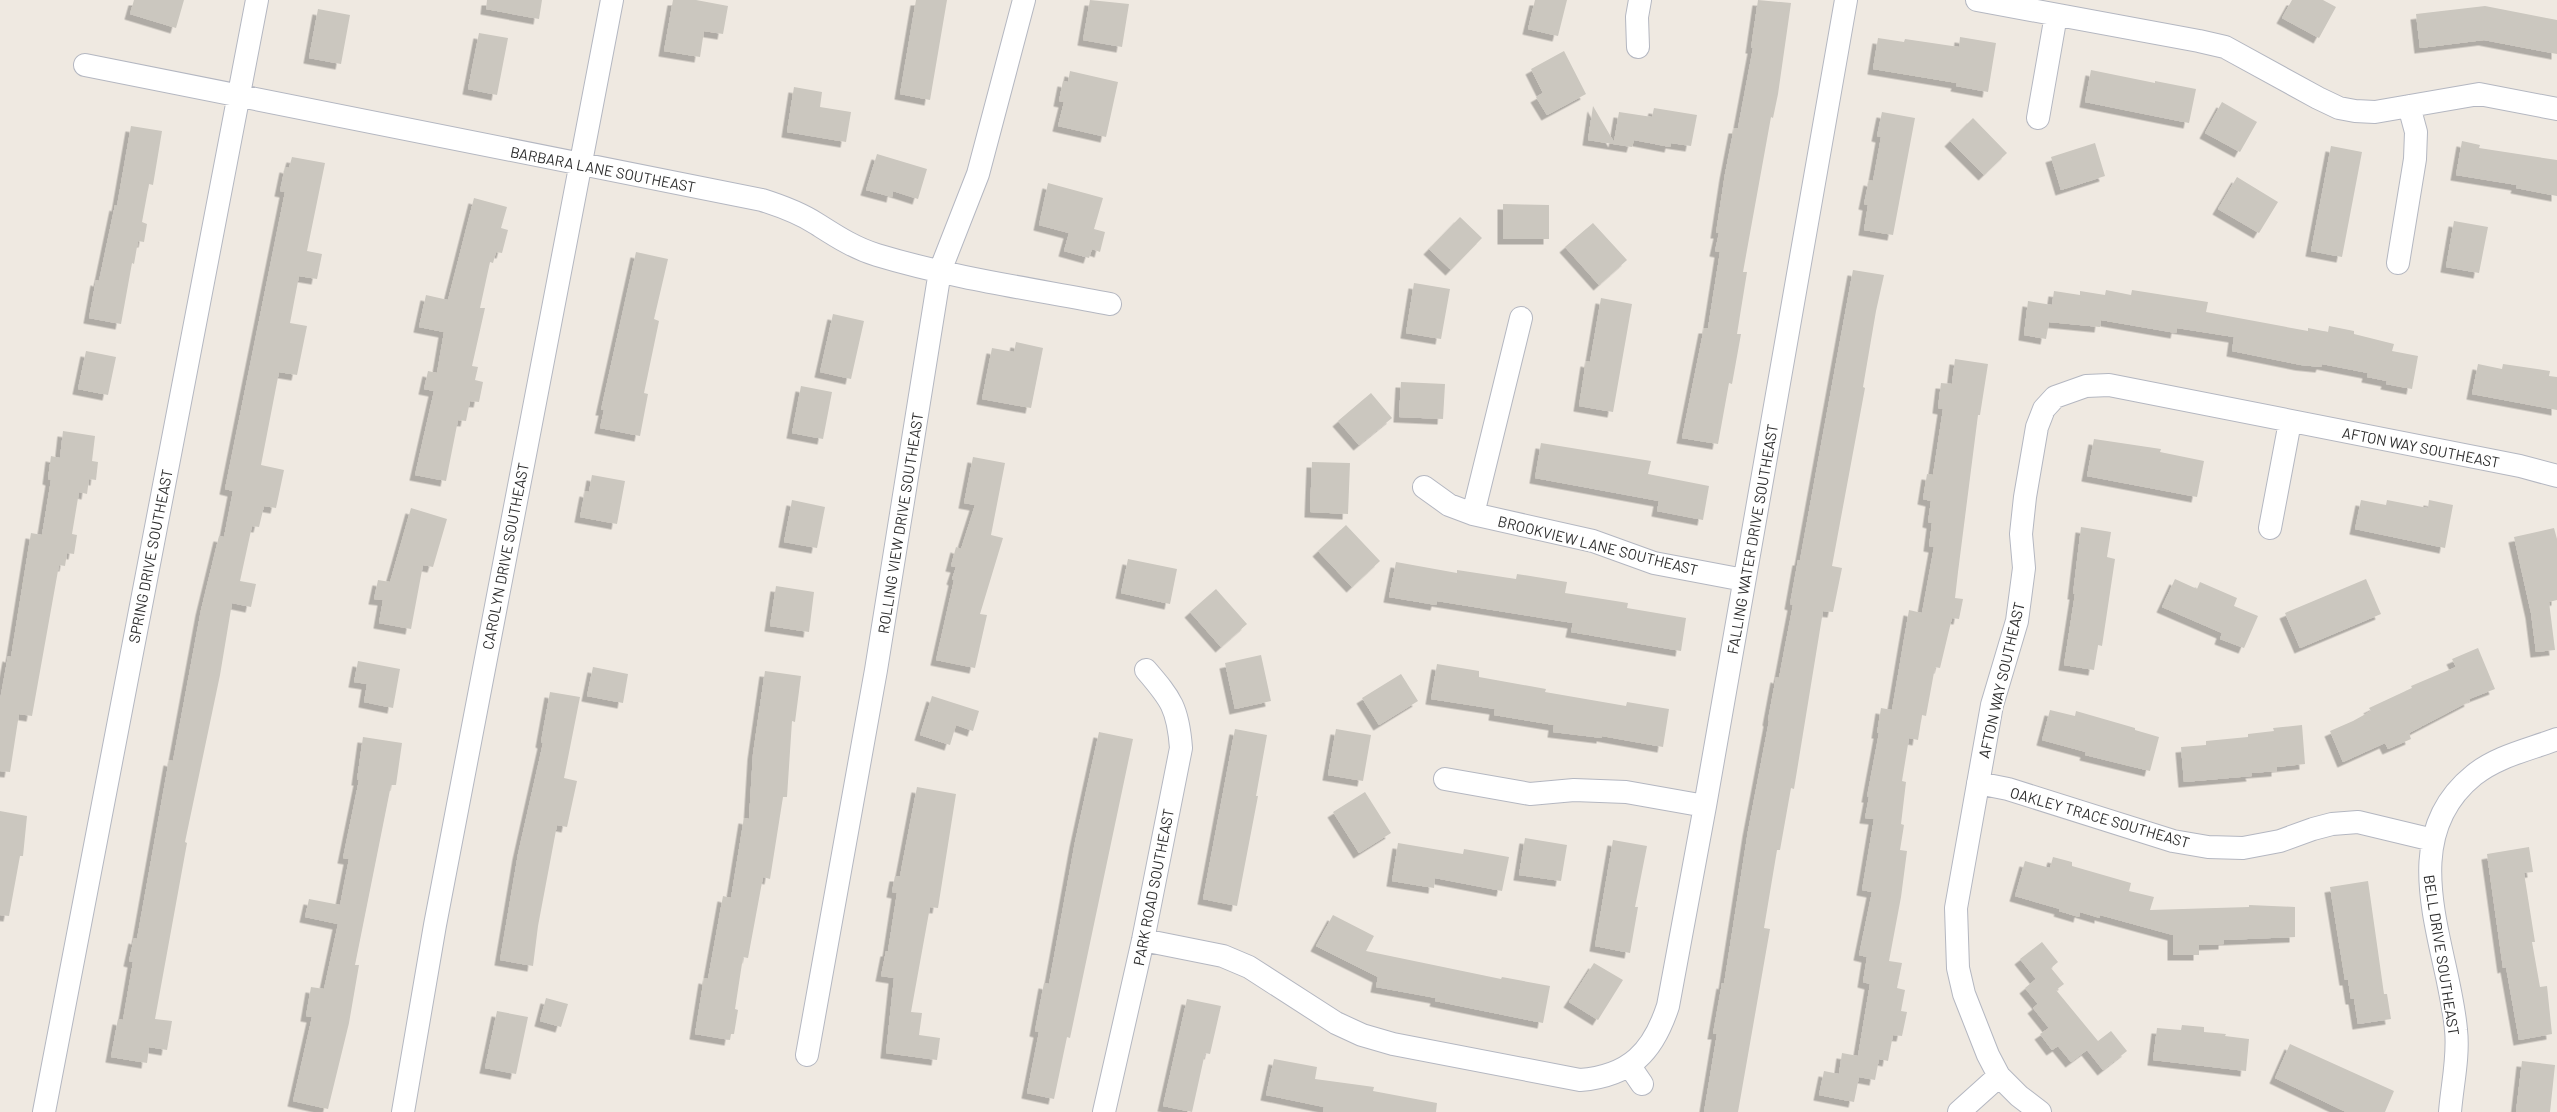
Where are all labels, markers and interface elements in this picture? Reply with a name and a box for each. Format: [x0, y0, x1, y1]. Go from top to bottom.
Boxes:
street label: BARBARA LANE SOUTHEAST [509, 142, 697, 196]
street label: ROLLING VIEW DRIVE SOUTHEAST [874, 411, 926, 635]
street label: FALLING WATER DRIVE SOUTHEAST [1723, 422, 1781, 656]
street label: AFTON WAY SOUTHEAST [2341, 423, 2501, 471]
street label: CAROLYN DRIVE SOUTHEAST [478, 461, 532, 651]
street label: SPRING DRIVE SOUTHEAST [124, 467, 176, 645]
street label: BROOKVIEW LANE SOUTHEAST [1496, 511, 1700, 579]
street label: AFTON WAY SOUTHEAST [1974, 600, 2028, 760]
street label: OAKLEY TRACE SOUTHEAST [2008, 783, 2192, 851]
street label: PARK ROAD SOUTHEAST [1129, 807, 1177, 967]
street label: BELL DRIVE SOUTHEAST [2420, 873, 2464, 1037]

